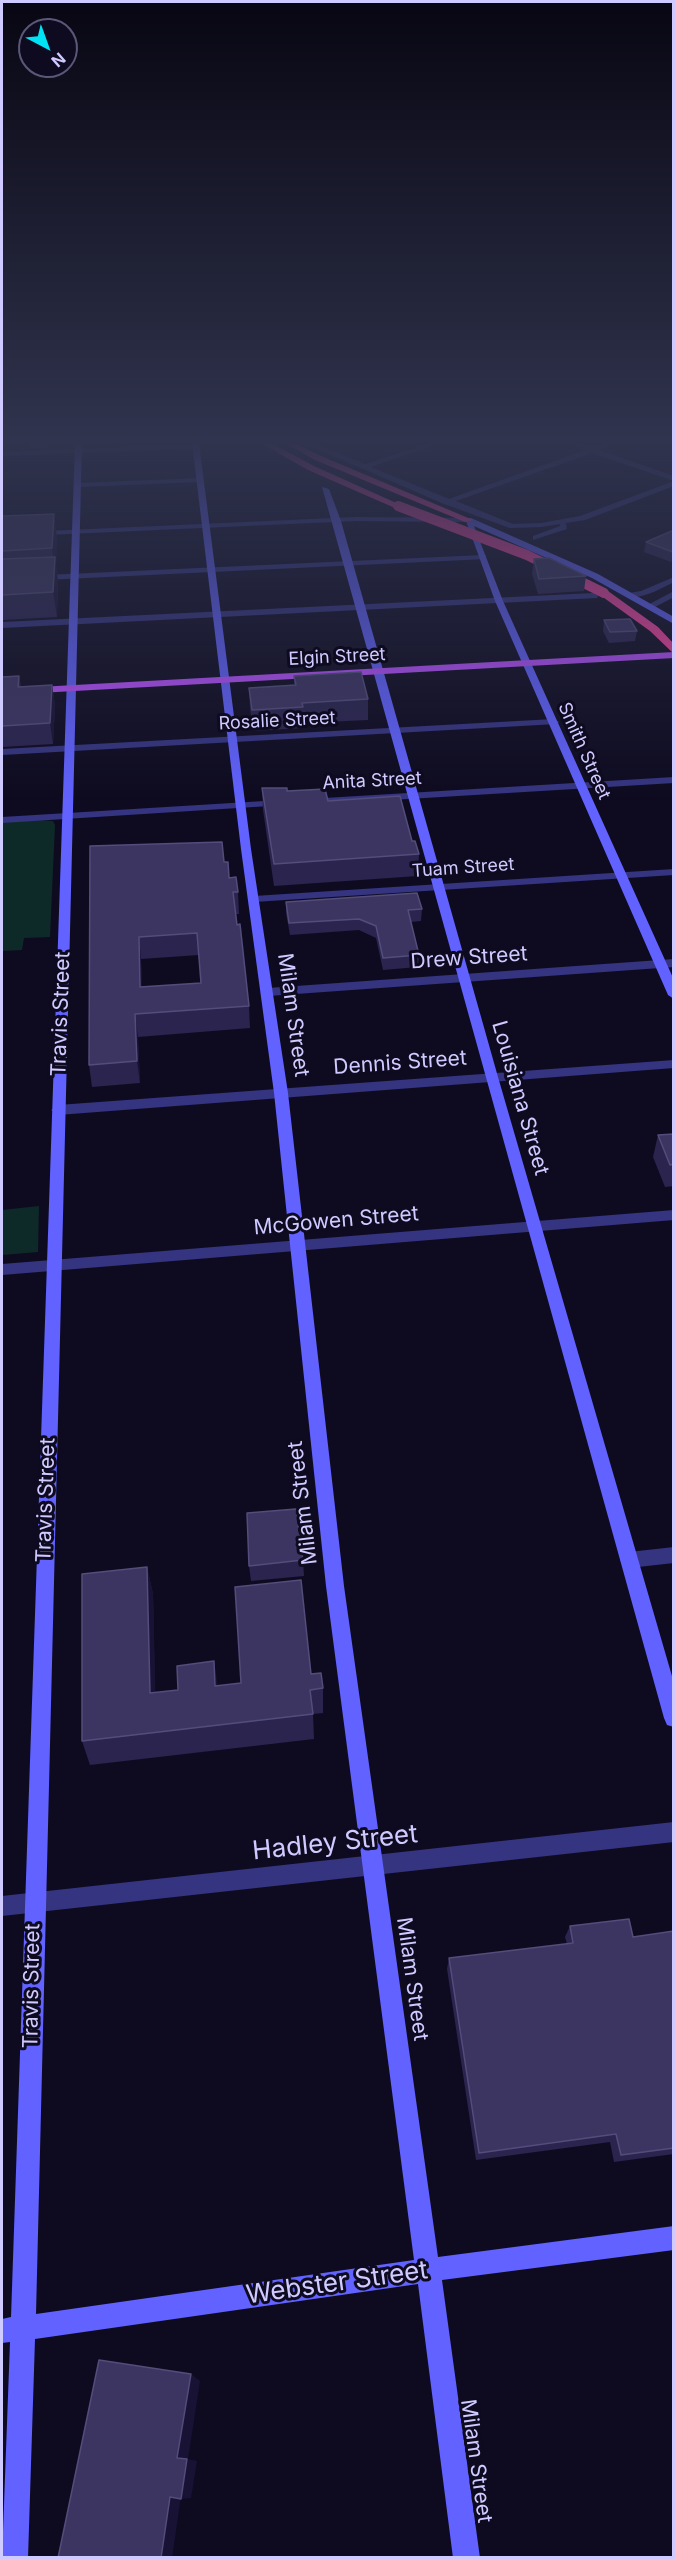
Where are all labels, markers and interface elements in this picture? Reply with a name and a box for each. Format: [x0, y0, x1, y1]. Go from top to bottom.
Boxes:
north arrow [18, 18, 78, 78]
text: N [47, 49, 70, 72]
street label: Elgin Street [288, 644, 386, 670]
street label: Smith Street [553, 699, 615, 803]
street label: Rosalie Street [218, 707, 336, 735]
street label: Anita Street [322, 768, 422, 794]
street label: Tuam Street [411, 854, 515, 882]
street label: Drew Street [410, 941, 528, 975]
street label: Travis Street [46, 951, 76, 1077]
street label: Milam Street [272, 952, 314, 1078]
street label: Louisiana Street [486, 1018, 554, 1178]
street label: Dennis Street [333, 1046, 467, 1080]
street label: McGowen Street [252, 1201, 420, 1241]
street label: Travis Street [31, 1437, 61, 1563]
street label: Milam Street [283, 1440, 323, 1566]
street label: Hadley Street [251, 1819, 419, 1867]
street label: Milam Street [391, 1916, 433, 2042]
street label: Travis Street [18, 1923, 46, 2049]
street label: Webster Street [244, 2255, 430, 2311]
street label: Milam Street [455, 2398, 497, 2524]

